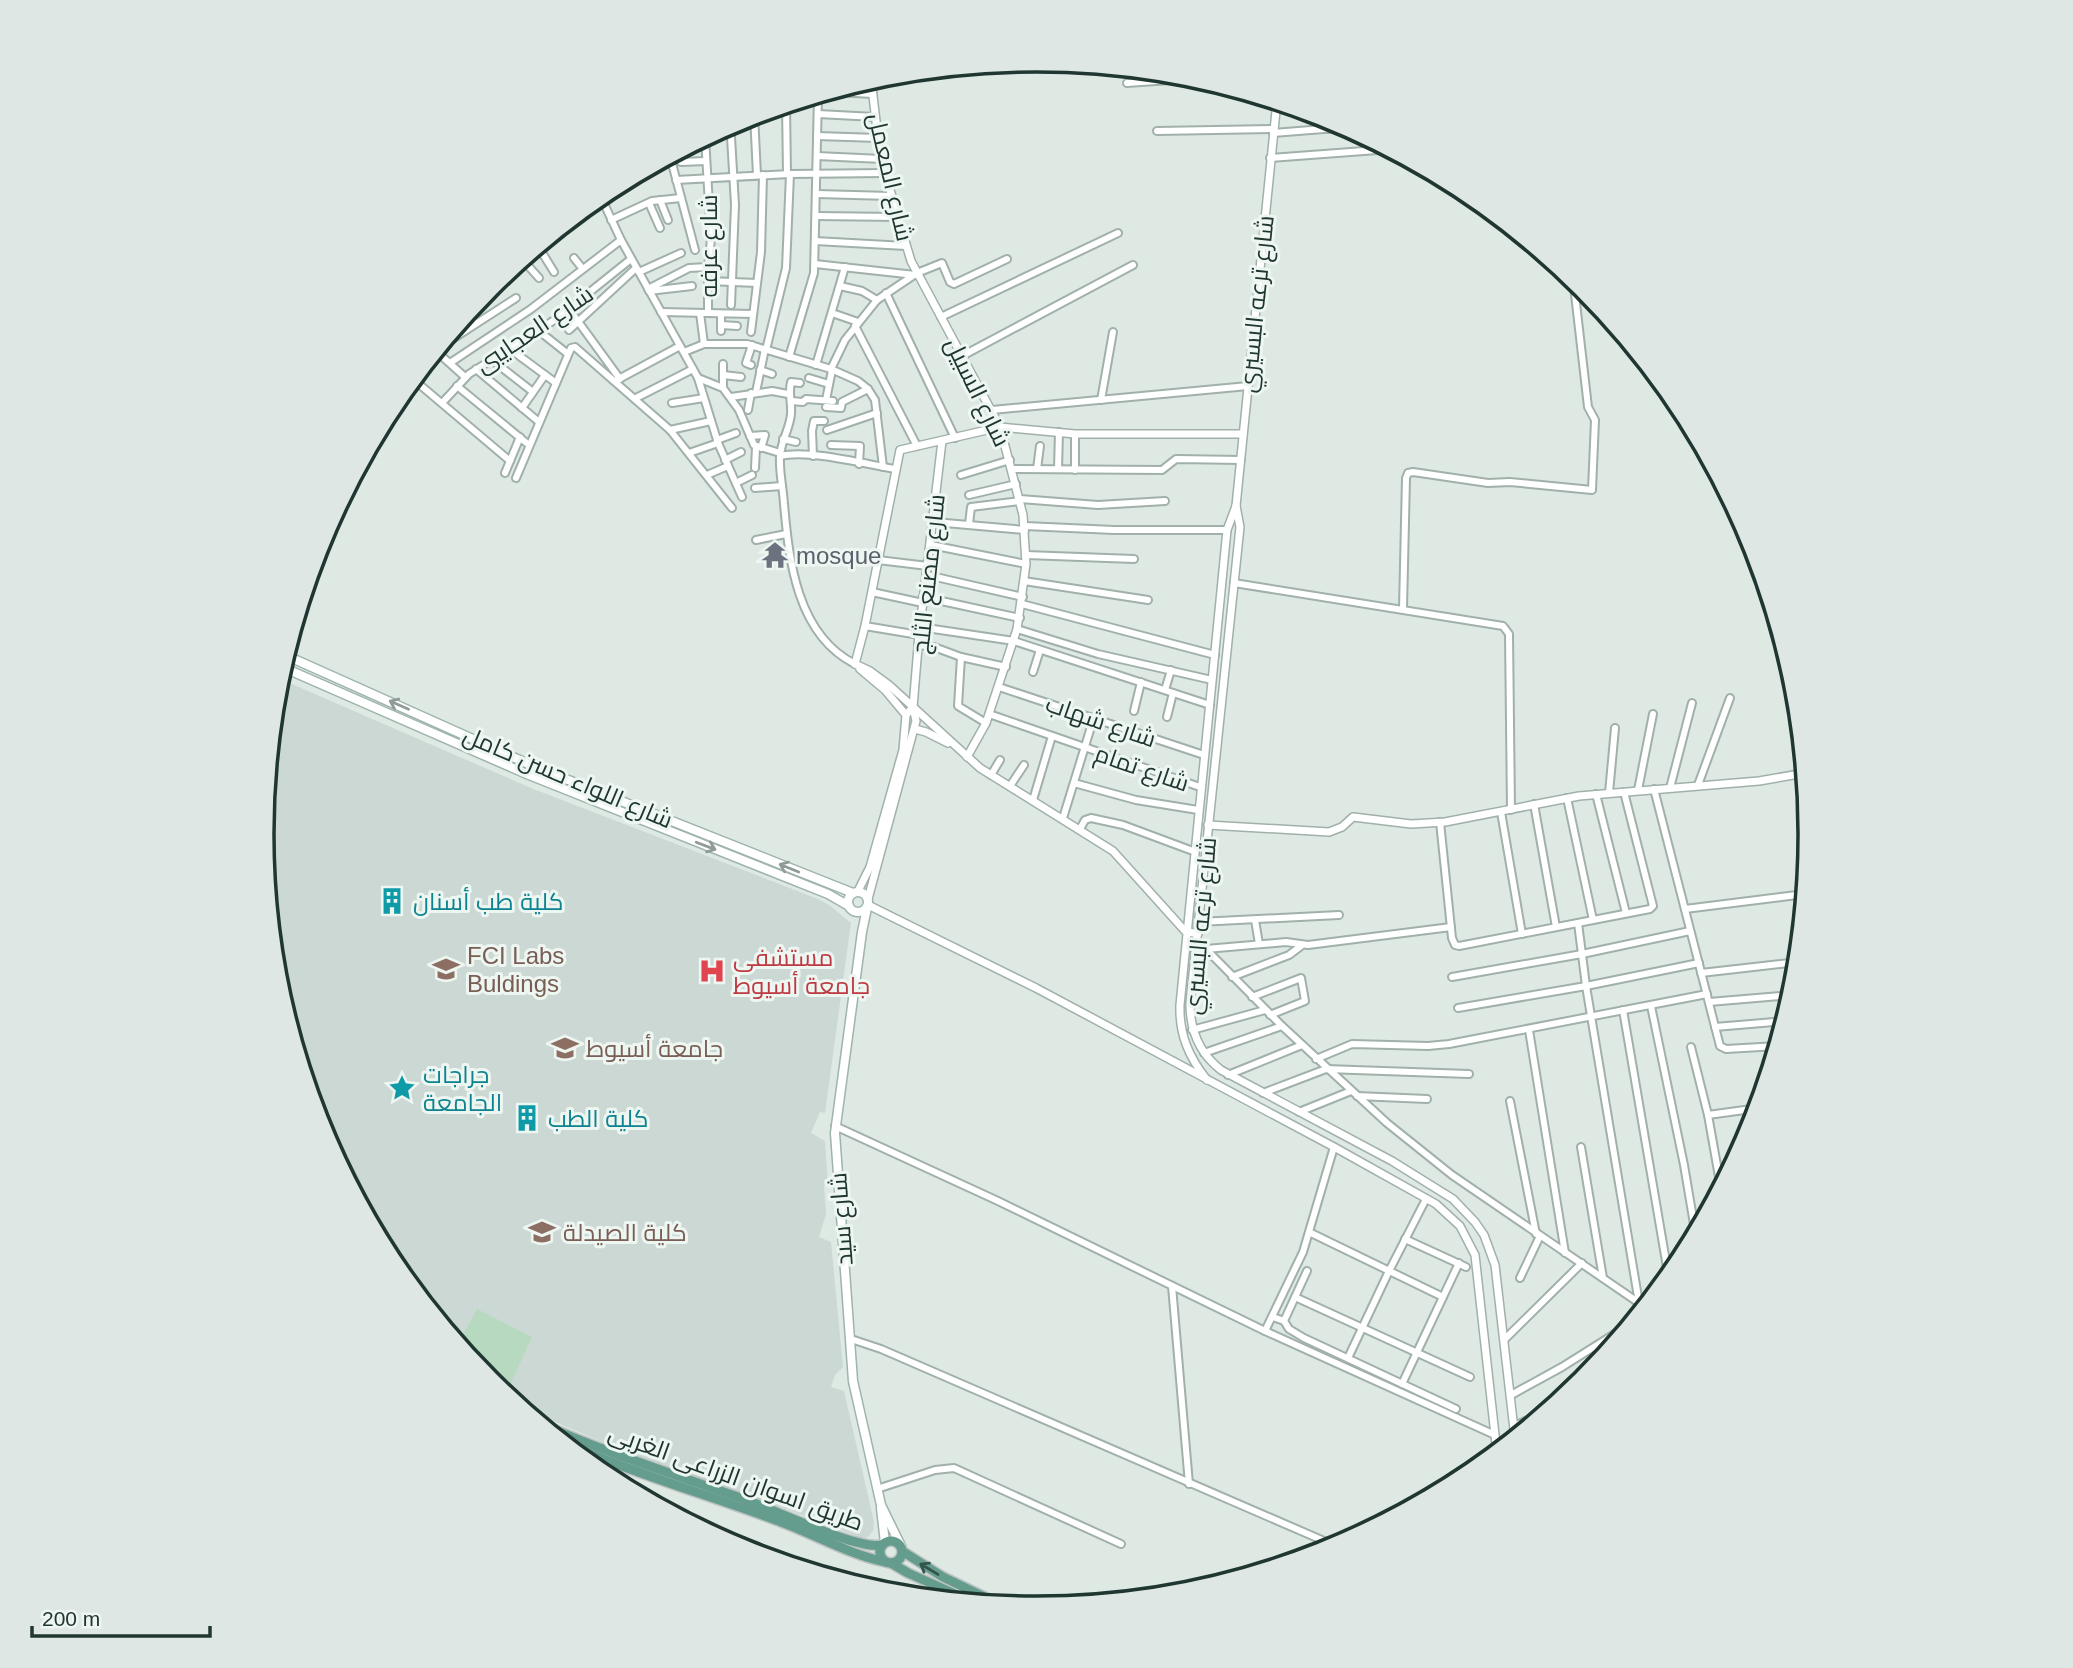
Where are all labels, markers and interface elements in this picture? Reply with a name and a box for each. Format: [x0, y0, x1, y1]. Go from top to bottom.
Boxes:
street label: شارع المعمل [860, 110, 919, 244]
street label: شارع عرفه [695, 194, 725, 298]
street label: شارع ترعه البسيري [1233, 214, 1284, 394]
street label: شارع العجايبى [470, 280, 600, 381]
street label: شارع السبيل [937, 333, 1016, 452]
street label: شارع مصنع الثلج [906, 493, 953, 656]
temple icon: mosque [760, 540, 790, 570]
place label: mosque [796, 542, 881, 569]
street label: شارع شهاب [1041, 690, 1160, 755]
one-way arrow [389, 698, 410, 711]
street label: شارع اللواء حسن كامل [458, 721, 677, 836]
street label: شارع تمام [1090, 739, 1193, 800]
street label: شارع ترعه البسيري [1179, 836, 1226, 1016]
one-way arrow [694, 840, 716, 853]
one-way arrow [779, 861, 801, 874]
building icon: كلية طب أسنان [377, 886, 407, 916]
place label: كلية طب أسنان [413, 886, 564, 916]
place label: FCI Labs Buldings [467, 942, 564, 997]
place label: مستشفی جامعة أسيوط [733, 944, 870, 999]
school or university icon: FCI Labs Buldings [431, 954, 461, 984]
hospital icon: مستشفی جامعة أسيوط [697, 956, 727, 986]
school or university icon: جامعة أسيوط [550, 1033, 580, 1063]
place label: جامعة أسيوط [586, 1033, 723, 1062]
place label: جراجات الجامعة [423, 1061, 502, 1116]
place icon: جراجات الجامعة [387, 1073, 417, 1103]
building icon: كلية الطب [512, 1103, 542, 1133]
place label: كلية الطب [548, 1105, 649, 1132]
street label: شارع سيد [824, 1172, 861, 1266]
school or university icon: كلية الصيدلة [527, 1217, 557, 1247]
place label: كلية الصيدلة [563, 1219, 687, 1246]
street label: طريق اسوان الزراعى الغربى [604, 1418, 867, 1538]
one-way arrow [919, 1562, 939, 1576]
scale bar [32, 1594, 210, 1638]
text: 200 m [42, 1607, 100, 1630]

